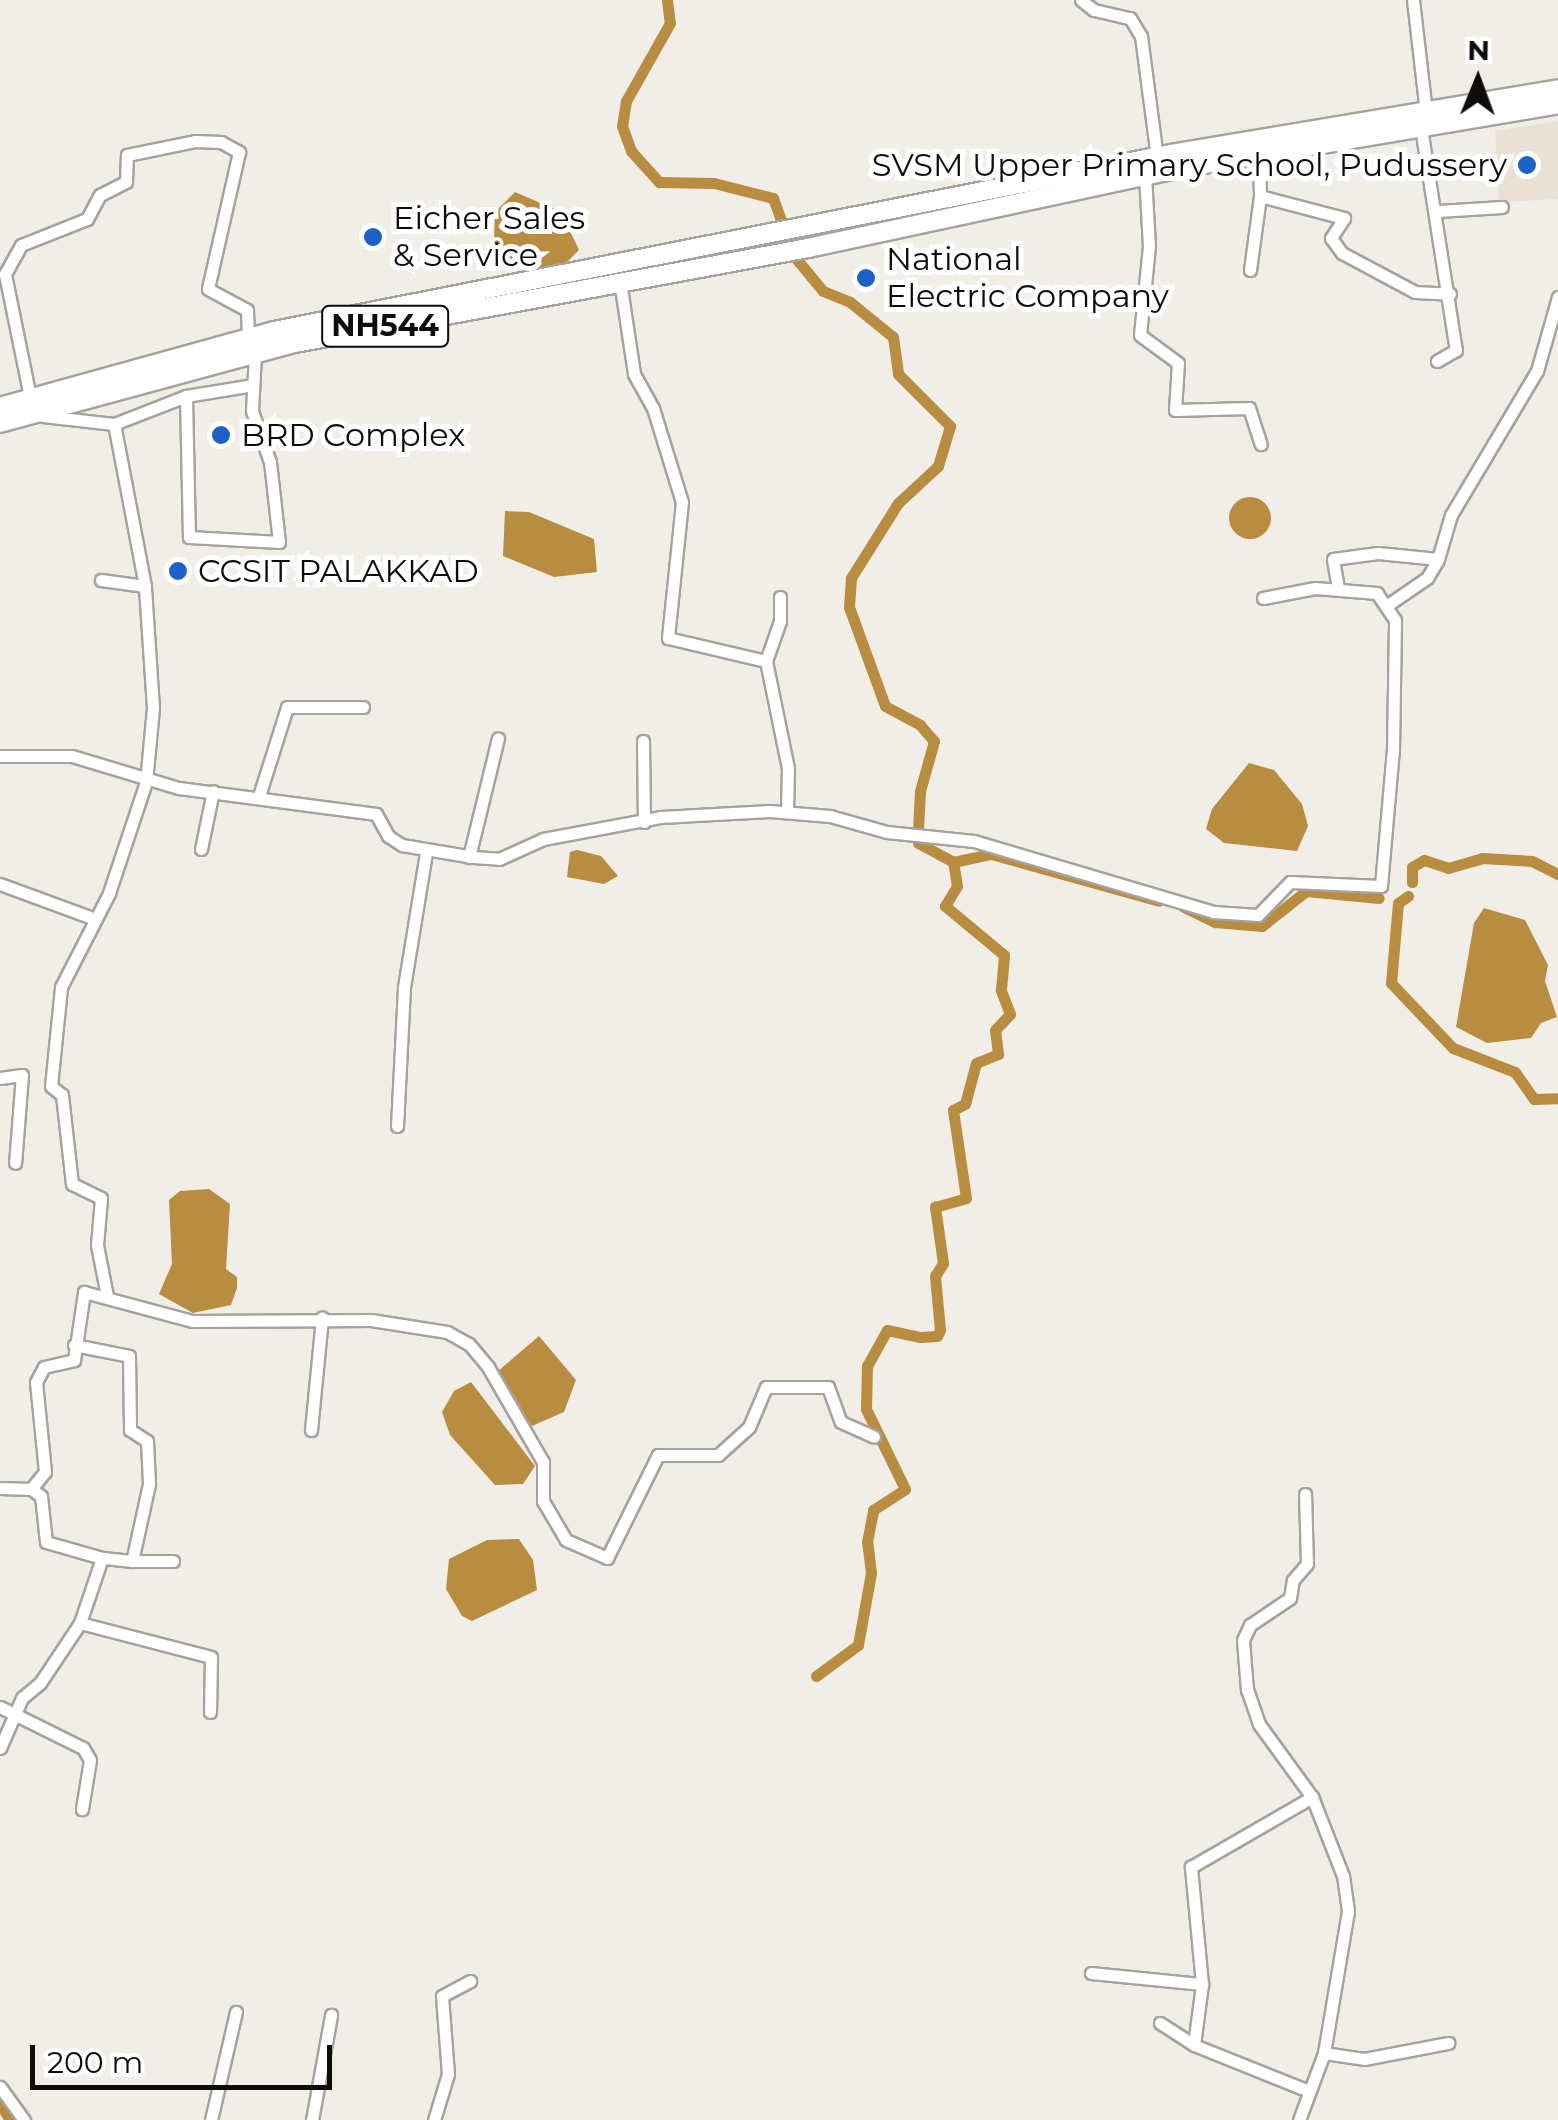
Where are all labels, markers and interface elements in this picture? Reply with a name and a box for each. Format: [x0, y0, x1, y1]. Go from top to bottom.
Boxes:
north arrow [1428, 30, 1528, 130]
text: N [1467, 33, 1490, 67]
place label: SVSM Upper Primary School, Pudussery [872, 146, 1507, 184]
marker: SVSM Upper Primary School, Pudussery [1516, 154, 1538, 176]
place label: Eicher Sales & Service [393, 200, 585, 275]
marker: Eicher Sales & Service [362, 226, 384, 248]
place label: National Electric Company [886, 241, 1169, 316]
marker: National Electric Company [855, 267, 877, 289]
road number: NH544 [320, 301, 450, 351]
place label: BRD Complex [241, 416, 465, 454]
marker: BRD Complex [210, 424, 232, 446]
place label: CCSIT PALAKKAD [198, 552, 479, 590]
marker: CCSIT PALAKKAD [167, 560, 189, 582]
scale bar [35, 2025, 338, 2087]
text: 200 m [47, 2044, 143, 2081]

